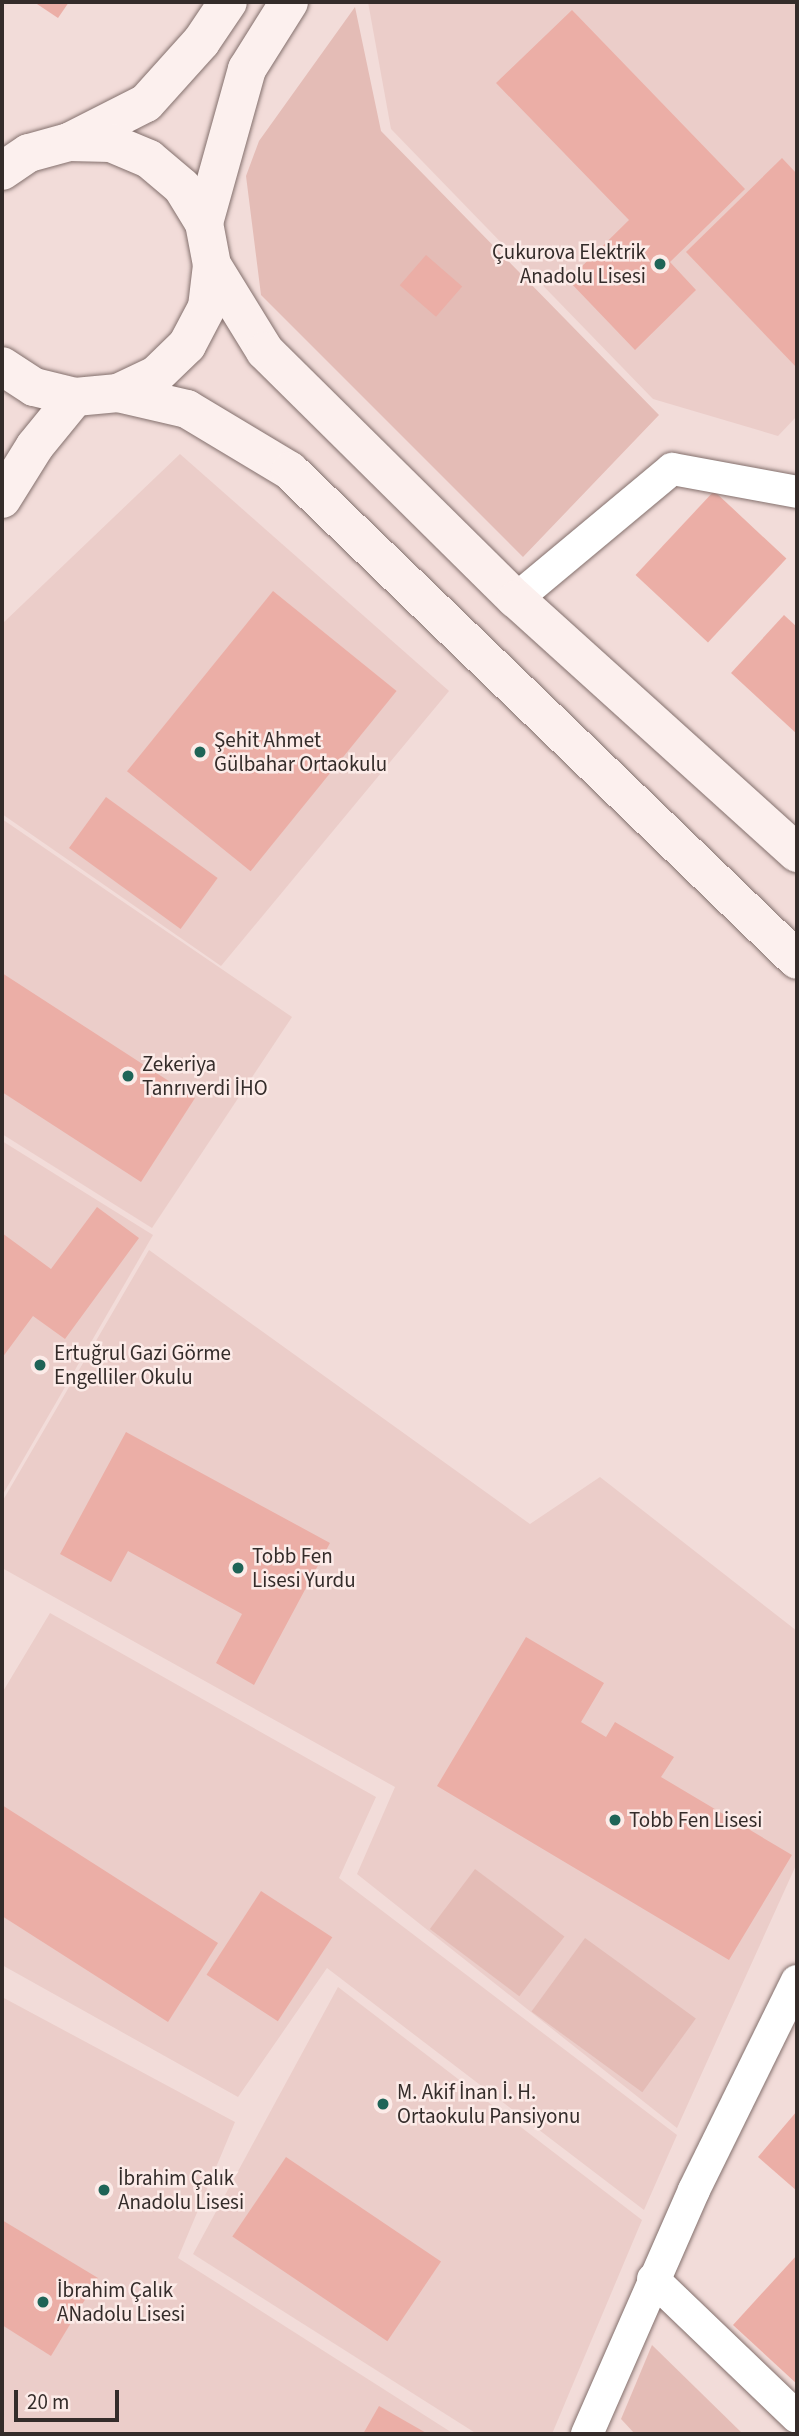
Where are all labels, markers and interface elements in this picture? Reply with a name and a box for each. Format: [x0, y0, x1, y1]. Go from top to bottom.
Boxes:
place label: Çukurova Elektrik Anadolu Lisesi [492, 239, 646, 289]
marker: Çukurova Elektrik Anadolu Lisesi [652, 256, 668, 272]
place label: Şehit Ahmet Gülbahar Ortaokulu [214, 727, 387, 777]
marker: Şehit Ahmet Gülbahar Ortaokulu [192, 744, 208, 760]
place label: Zekeriya Tanrıverdi İHO [142, 1051, 268, 1101]
marker: Zekeriya Tanrıverdi İHO [120, 1068, 136, 1084]
place label: Ertuğrul Gazi Görme Engelliler Okulu [54, 1340, 231, 1390]
marker: Ertuğrul Gazi Görme Engelliler Okulu [32, 1357, 48, 1373]
place label: Tobb Fen Lisesi Yurdu [252, 1543, 356, 1593]
marker: Tobb Fen Lisesi Yurdu [230, 1560, 246, 1576]
place label: Tobb Fen Lisesi [629, 1807, 762, 1833]
marker: Tobb Fen Lisesi [607, 1812, 623, 1828]
place label: M. Akif İnan İ. H. Ortaokulu Pansiyonu [397, 2079, 580, 2129]
marker: M. Akif İnan İ. H. Ortaokulu Pansiyonu [375, 2096, 391, 2112]
place label: İbrahim Çalık Anadolu Lisesi [118, 2165, 244, 2215]
marker: İbrahim Çalık Anadolu Lisesi [96, 2182, 112, 2198]
place label: İbrahim Çalık ANadolu Lisesi [57, 2277, 185, 2327]
marker: İbrahim Çalık ANadolu Lisesi [35, 2294, 51, 2310]
scale bar [18, 2376, 122, 2420]
text: 20 m [27, 2387, 69, 2417]

